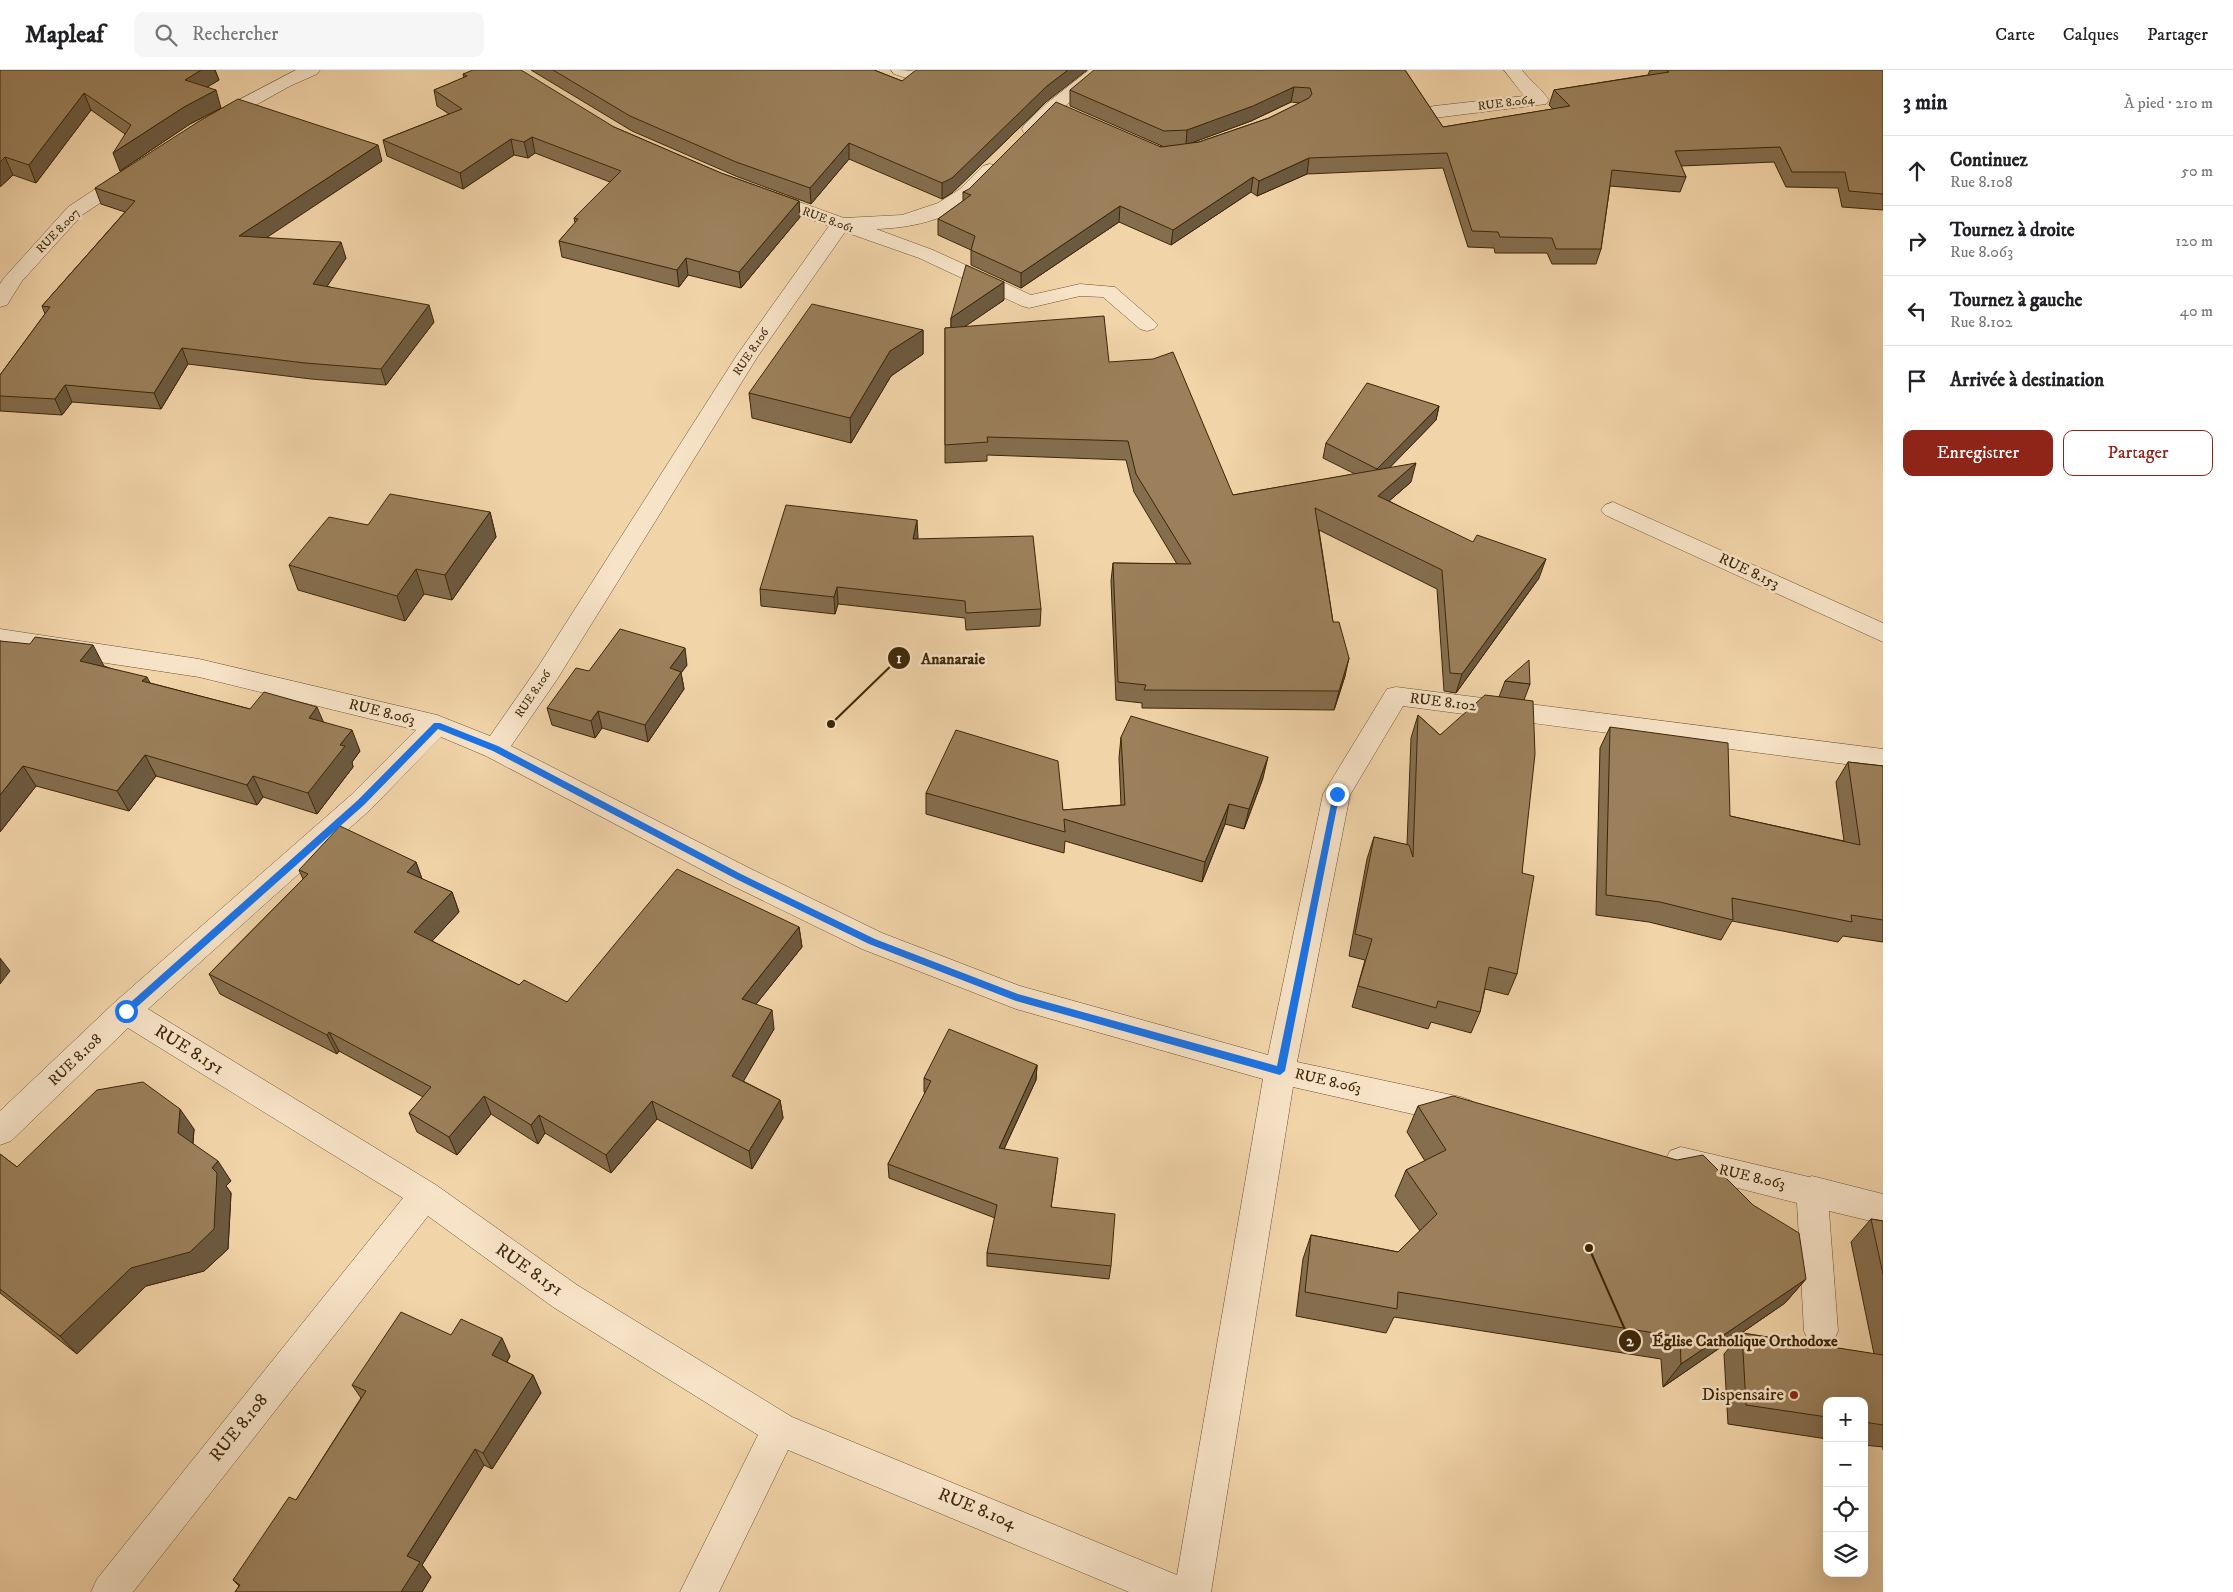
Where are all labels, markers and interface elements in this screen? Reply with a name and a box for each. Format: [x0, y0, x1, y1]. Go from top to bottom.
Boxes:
search box [134, 12, 484, 57]
text: Mapleaf [25, 20, 104, 50]
icon: search [152, 21, 180, 49]
text: Rechercher [192, 23, 278, 46]
text: Carte [1995, 24, 2035, 46]
text: Calques [2063, 24, 2119, 46]
text: Partager [2147, 24, 2208, 46]
text: 3 min [1903, 90, 1948, 116]
street label: RUE 8.064 [1477, 92, 1536, 114]
text: À pied · 210 m [2124, 93, 2213, 113]
text: Continuez [1950, 149, 2028, 172]
icon: ahead [1903, 157, 1931, 185]
text: 50 m [2181, 161, 2213, 181]
text: Rue 8.108 [1950, 172, 2013, 192]
street label: RUE 8.061 [800, 204, 856, 236]
street label: RUE 8.007 [33, 206, 83, 256]
text: Tournez à droite [1950, 219, 2075, 242]
icon: right [1903, 227, 1931, 255]
text: 120 m [2175, 231, 2213, 251]
text: Rue 8.063 [1950, 242, 2013, 262]
text: Tournez à gauche [1950, 289, 2082, 312]
icon: left [1903, 297, 1931, 325]
text: 40 m [2180, 301, 2213, 321]
text: Rue 8.102 [1950, 312, 2013, 332]
street label: RUE 8.106 [730, 325, 773, 379]
icon: arrive [1903, 367, 1931, 395]
text: Arrivée à destination [1950, 369, 2104, 392]
button: Enregistrer [1903, 430, 2053, 476]
button: Partager [2063, 430, 2213, 476]
street label: RUE 8.153 [1716, 549, 1782, 593]
callout: Ananaraie [886, 643, 995, 674]
text: 1 [896, 649, 902, 668]
text: Ananaraie [920, 649, 985, 669]
street label: RUE 8.106 [512, 667, 555, 721]
street label: RUE 8.102 [1409, 688, 1478, 716]
street label: RUE 8.063 [347, 695, 417, 729]
route end [1326, 783, 1349, 806]
route start [115, 1000, 138, 1023]
street label: RUE 8.151 [150, 1020, 228, 1080]
street label: RUE 8.108 [44, 1030, 106, 1090]
street label: RUE 8.063 [1293, 1064, 1363, 1098]
street label: RUE 8.063 [1717, 1160, 1787, 1194]
street label: RUE 8.151 [491, 1239, 567, 1301]
callout: Église Catholique Orthodoxe [1618, 1325, 1848, 1356]
text: Église Catholique Orthodoxe [1652, 1331, 1838, 1352]
text: 2 [1626, 1332, 1634, 1351]
place label: Dispensaire [1702, 1384, 1784, 1406]
marker: Dispensaire [1788, 1389, 1800, 1401]
street label: RUE 8.108 [205, 1390, 273, 1466]
map controls [1823, 1397, 1868, 1577]
button: + [1823, 1397, 1868, 1442]
button: − [1823, 1442, 1868, 1487]
street label: RUE 8.104 [935, 1483, 1020, 1535]
button: locate [1823, 1487, 1868, 1532]
button: layers [1823, 1532, 1868, 1577]

